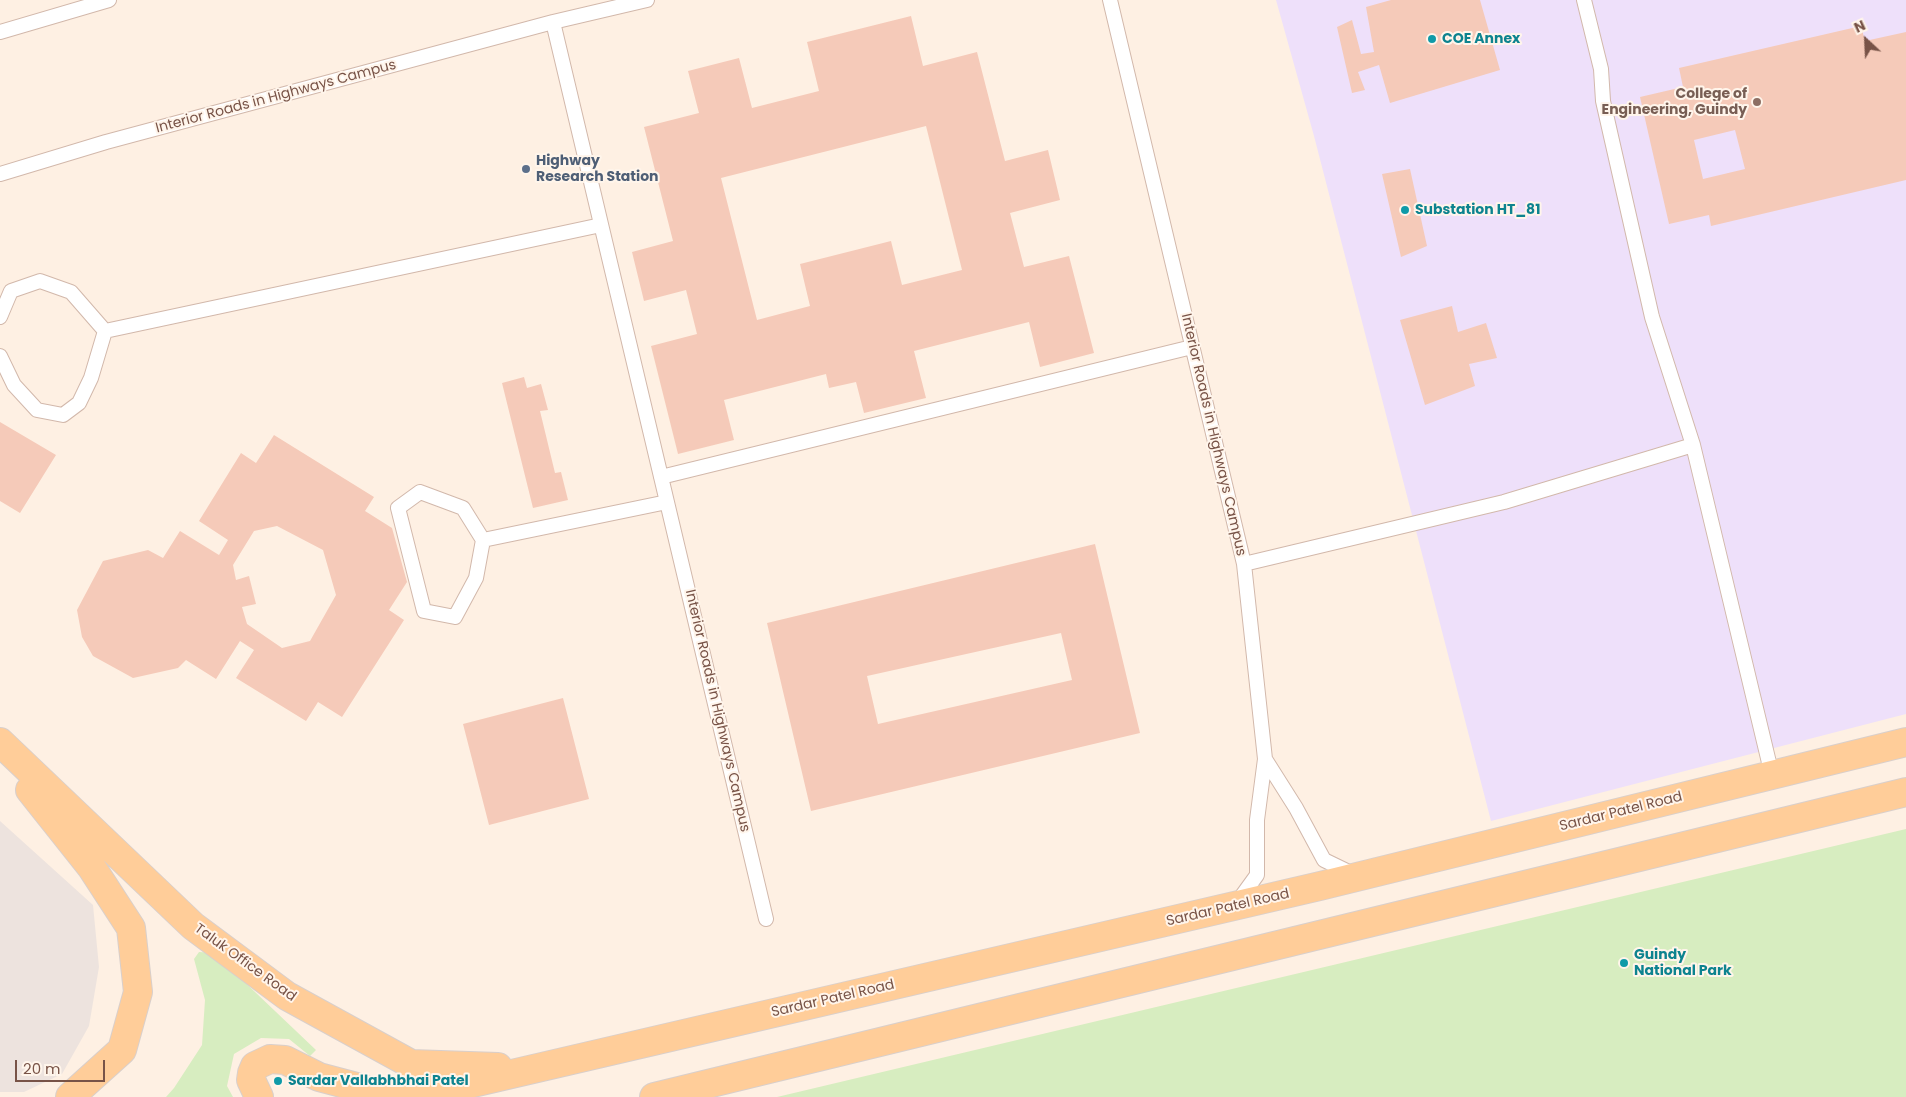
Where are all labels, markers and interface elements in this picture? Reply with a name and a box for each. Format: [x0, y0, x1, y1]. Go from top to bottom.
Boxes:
north arrow [1841, 15, 1891, 65]
text: N [1851, 15, 1869, 38]
place label: COE Annex [1442, 31, 1520, 47]
marker: COE Annex [1426, 33, 1438, 45]
street label: Interior Roads in Highways Campus [154, 57, 398, 137]
place label: College of Engineering, Guindy [1602, 86, 1747, 118]
marker: College of Engineering, Guindy [1751, 96, 1763, 108]
place label: Highway Research Station [536, 153, 659, 186]
marker: Highway Research Station [520, 163, 532, 175]
place label: Substation HT_81 [1415, 202, 1540, 218]
marker: Substation HT_81 [1399, 204, 1411, 216]
street label: Interior Roads in Highways Campus [1177, 312, 1249, 558]
street label: Interior Roads in Highways Campus [681, 588, 753, 834]
street label: Sardar Patel Road [1558, 789, 1684, 835]
street label: Sardar Patel Road [1165, 886, 1291, 930]
street label: Taluk Office Road [191, 921, 299, 1005]
place label: Guindy National Park [1634, 947, 1732, 980]
marker: Guindy National Park [1618, 957, 1630, 969]
street label: Sardar Patel Road [770, 977, 896, 1021]
scale bar [18, 1050, 108, 1082]
text: 20 m [23, 1058, 61, 1079]
place label: Sardar Vallabhbhai Patel [288, 1073, 469, 1089]
marker: Sardar Vallabhbhai Patel [272, 1075, 284, 1087]

